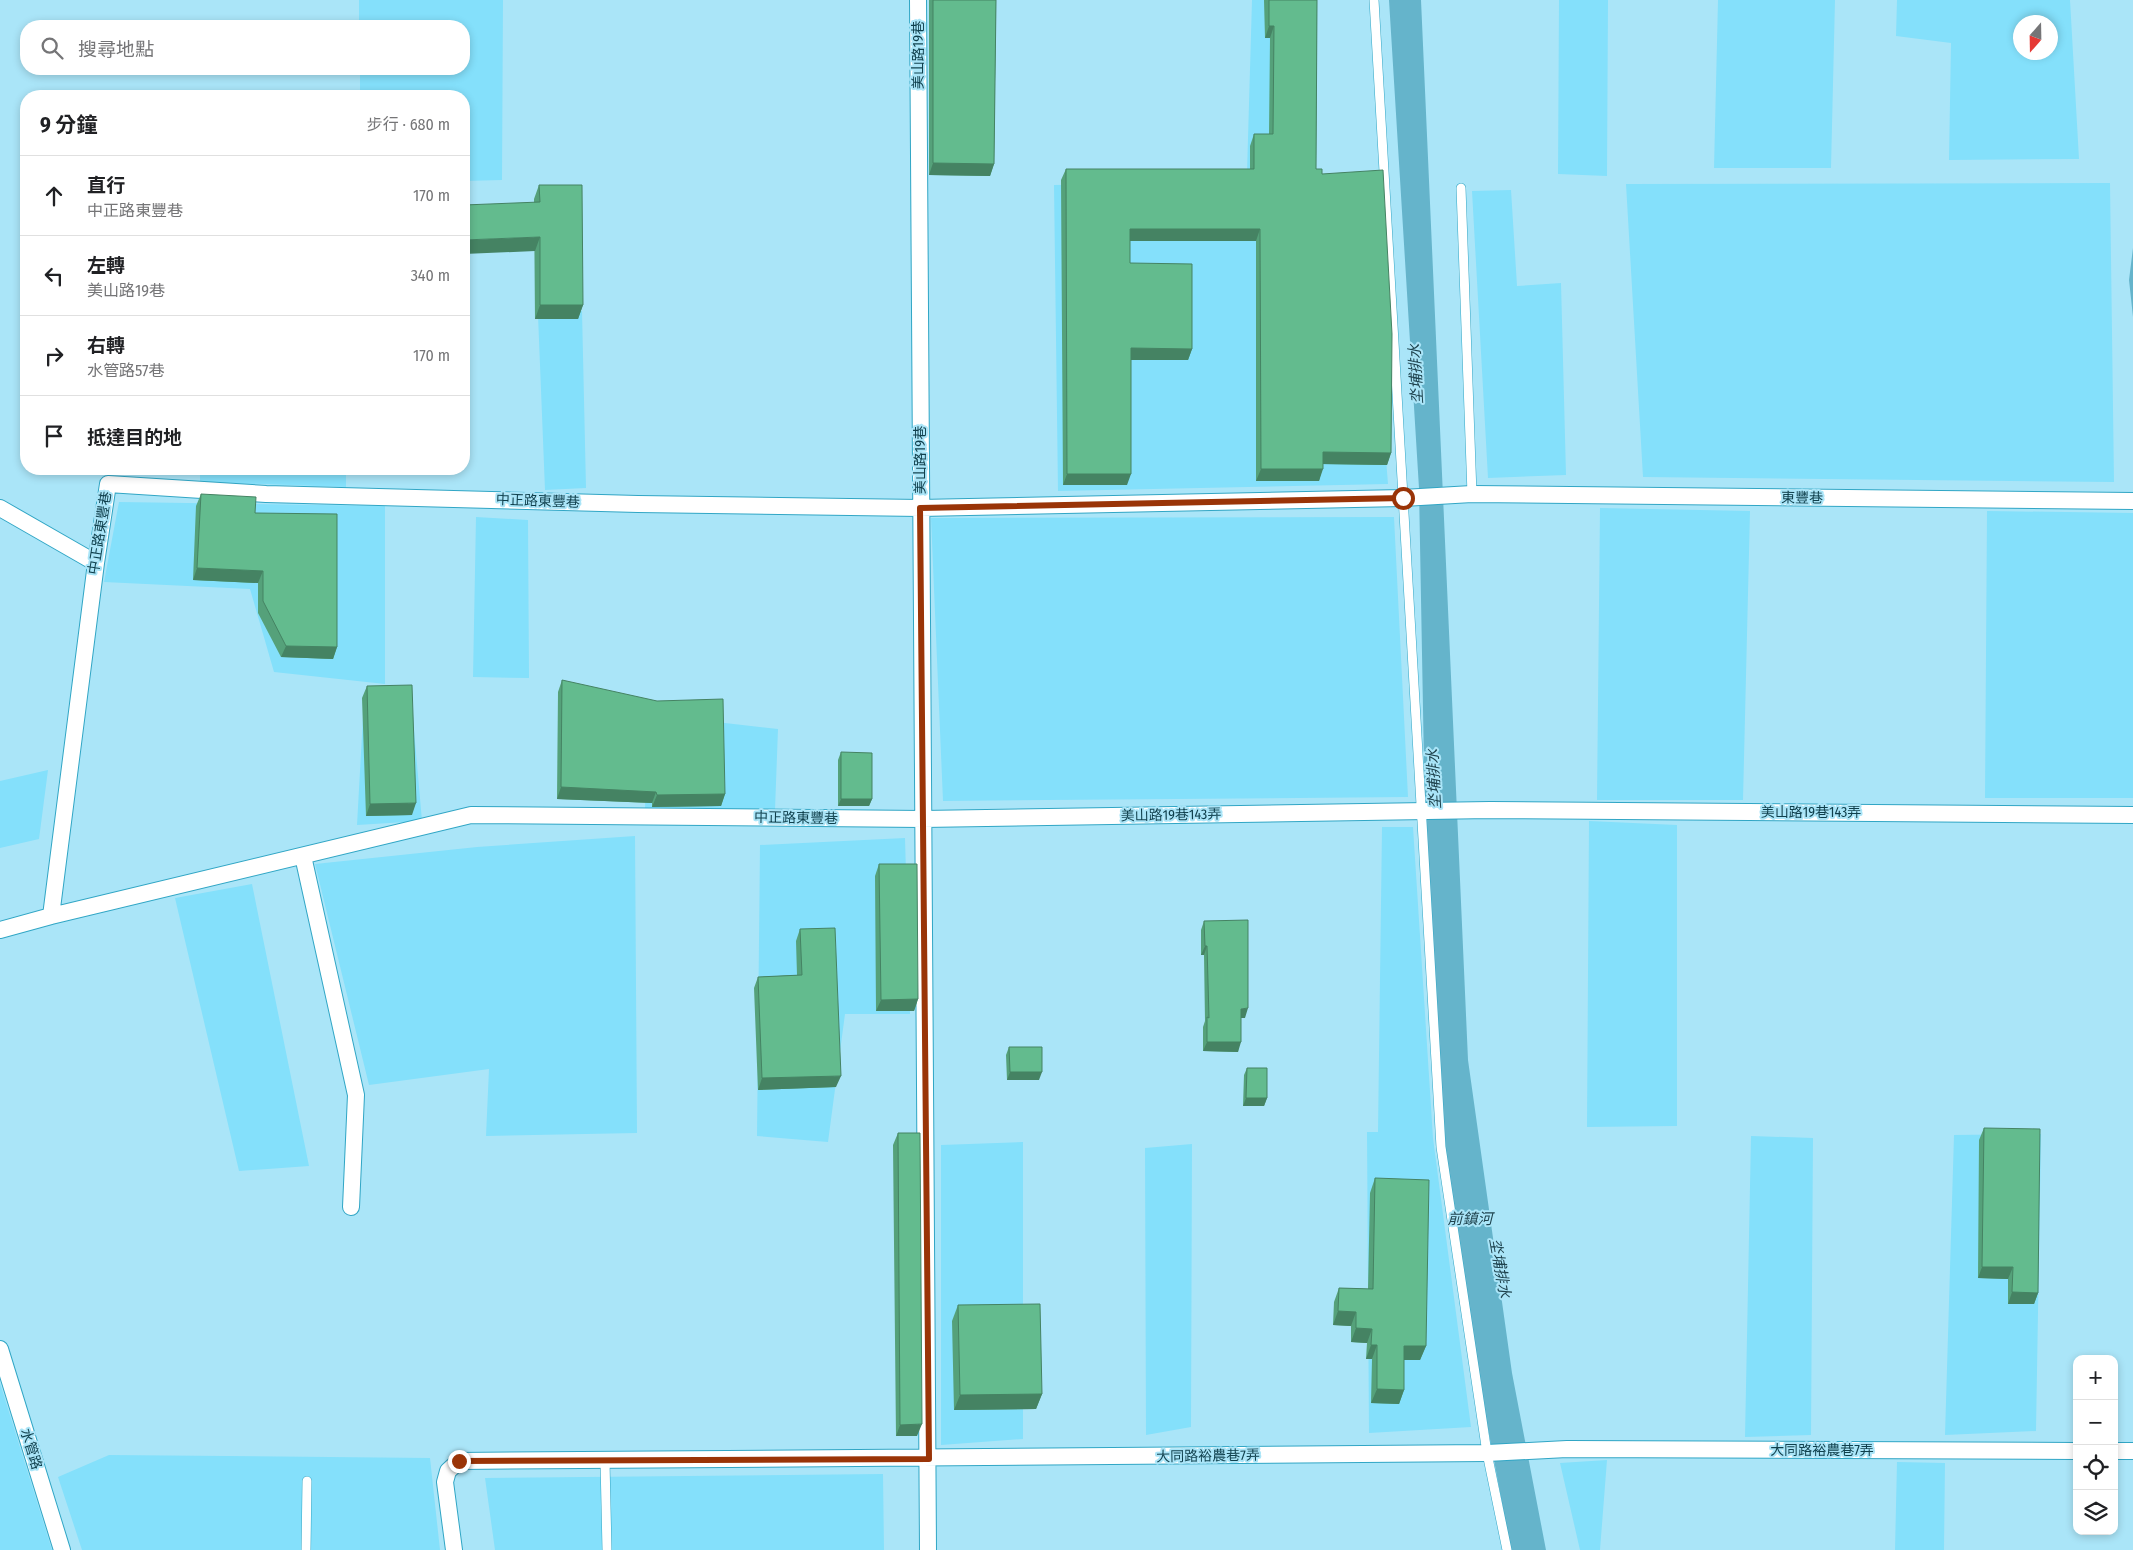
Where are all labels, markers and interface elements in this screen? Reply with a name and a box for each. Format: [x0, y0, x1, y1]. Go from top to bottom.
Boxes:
north arrow [2013, 15, 2058, 60]
search box [20, 20, 470, 75]
street label: 美山路19巷 [910, 21, 927, 89]
icon: search [38, 34, 66, 62]
text: 搜尋地點 [78, 38, 154, 61]
text: 9 分鐘 [40, 112, 97, 138]
text: 步行 · 680 m [367, 115, 450, 134]
text: 直行 [87, 174, 125, 197]
icon: ahead [40, 182, 68, 210]
text: 170 m [413, 186, 450, 205]
text: 中正路東豐巷 [87, 201, 183, 220]
text: 左轉 [87, 254, 125, 277]
icon: left [40, 262, 68, 290]
text: 340 m [411, 266, 450, 285]
text: 美山路19巷 [87, 281, 165, 300]
text: 右轉 [87, 334, 125, 357]
icon: right [40, 342, 68, 370]
water label: 坔埔排水 [1405, 343, 1427, 404]
text: 170 m [413, 346, 450, 365]
text: 水管路57巷 [87, 361, 165, 380]
icon: arrive [40, 422, 68, 450]
text: 抵達目的地 [87, 426, 182, 449]
street label: 美山路19巷 [912, 426, 929, 494]
route start [1392, 487, 1415, 510]
street label: 東豐巷 [1781, 489, 1823, 507]
street label: 中正路東豐巷 [85, 490, 115, 576]
street label: 中正路東豐巷 [496, 491, 580, 511]
water label: 坔埔排水 [1423, 748, 1445, 809]
street label: 美山路19巷143弄 [1761, 804, 1861, 821]
street label: 美山路19巷143弄 [1121, 806, 1221, 824]
street label: 中正路東豐巷 [754, 809, 838, 827]
water label: 前鎮河 [1447, 1210, 1495, 1228]
water label: 坔埔排水 [1486, 1237, 1514, 1300]
map controls [2073, 1355, 2118, 1535]
button: + [2073, 1355, 2118, 1400]
button: − [2073, 1400, 2118, 1445]
street label: 水管路 [17, 1426, 45, 1472]
street label: 大同路裕農巷7弄 [1770, 1442, 1874, 1459]
button: locate [2073, 1445, 2118, 1490]
street label: 大同路裕農巷7弄 [1156, 1447, 1260, 1465]
route end [448, 1450, 471, 1473]
button: layers [2073, 1490, 2118, 1535]

